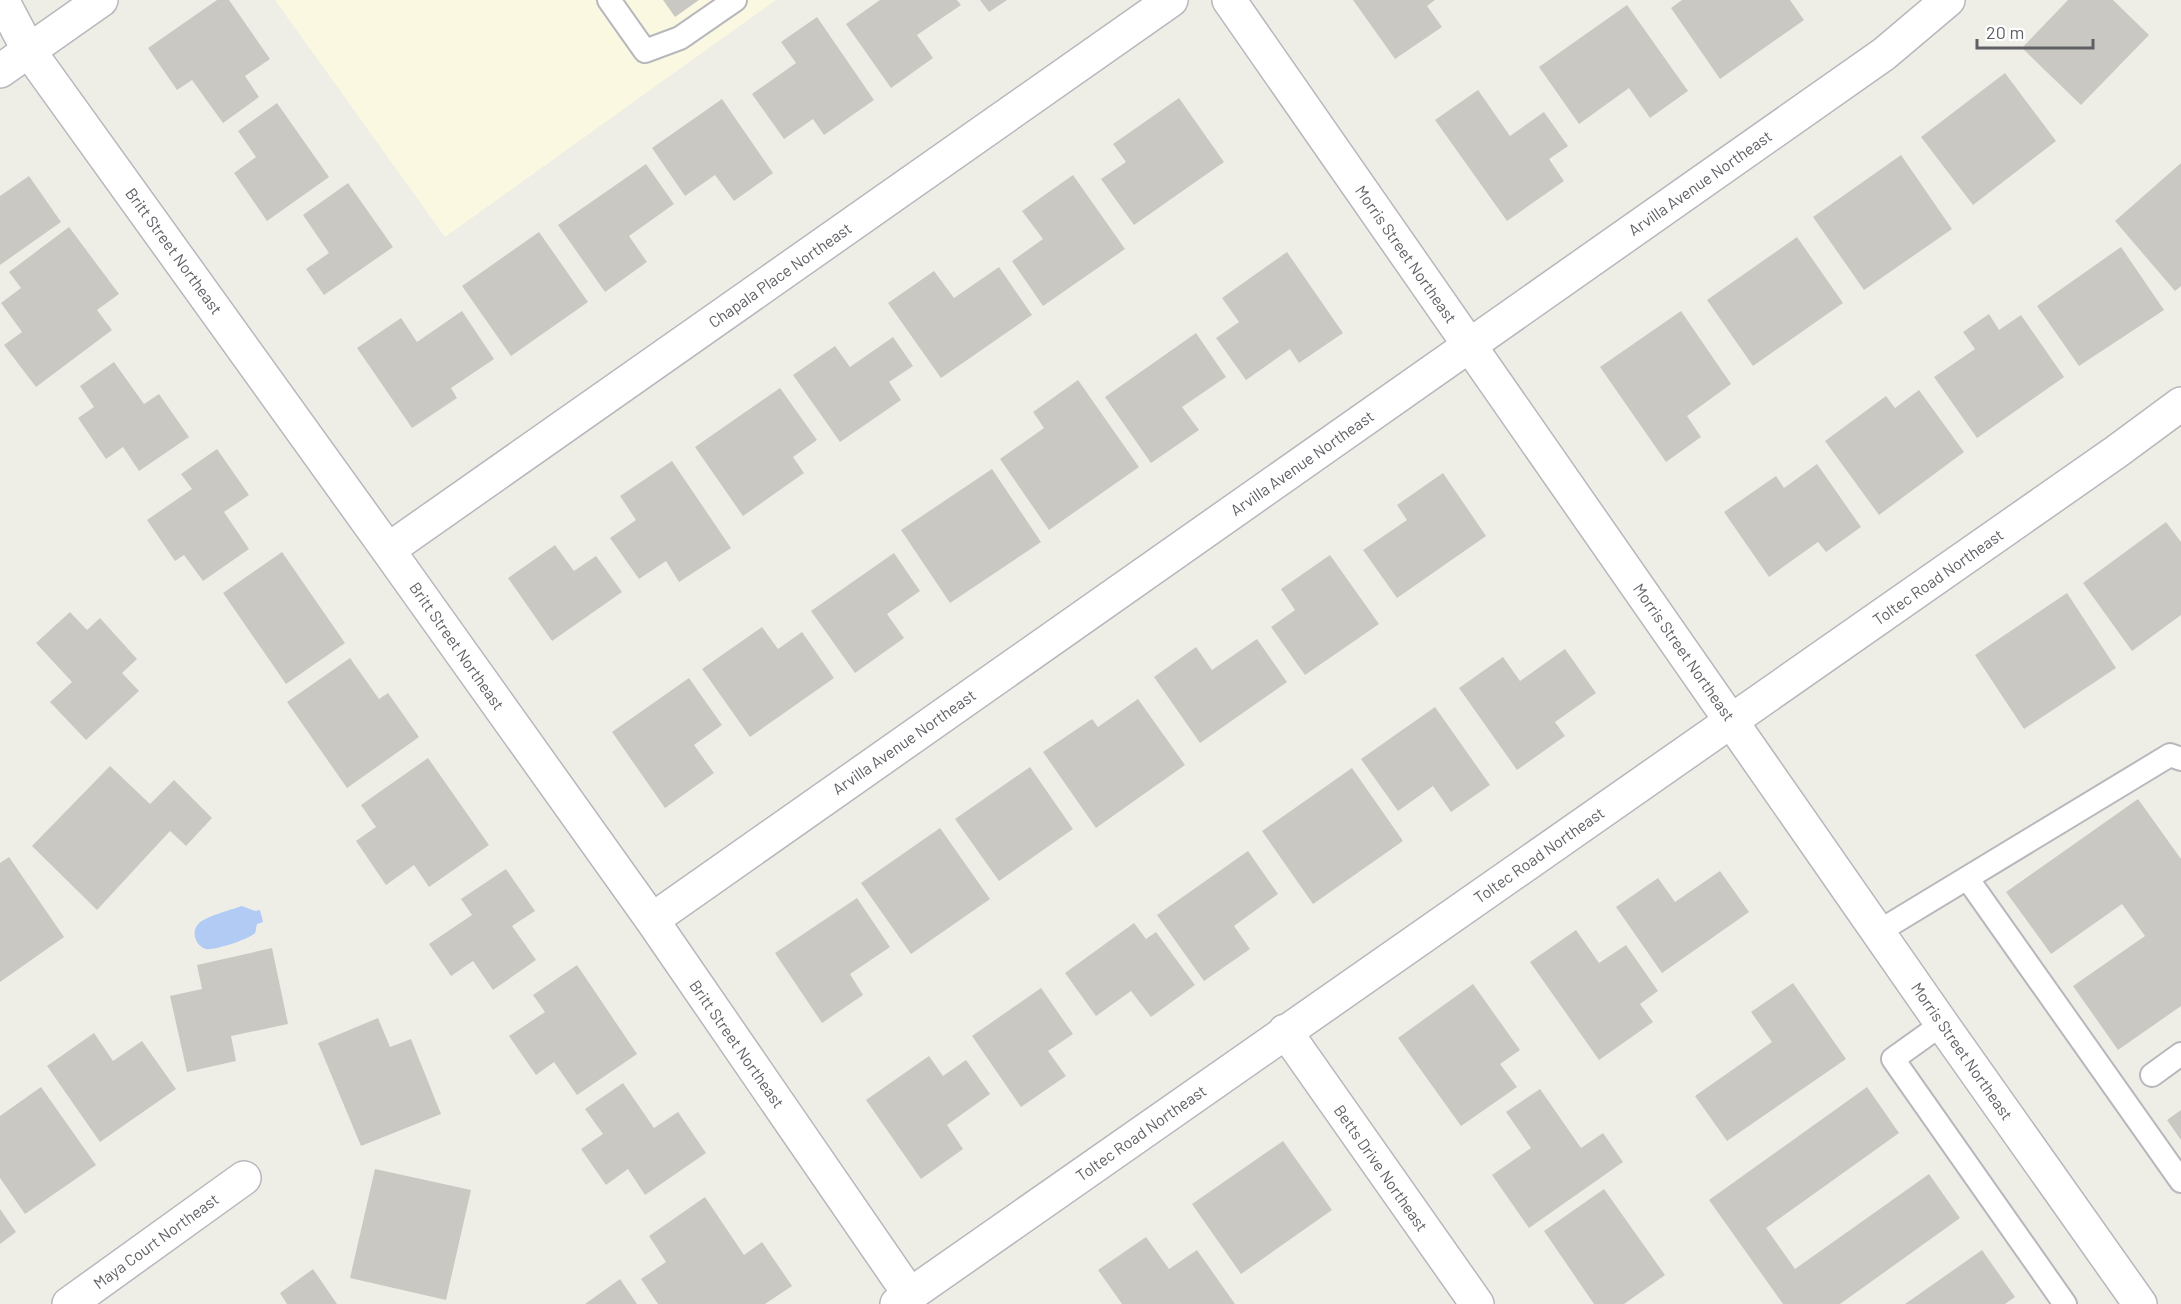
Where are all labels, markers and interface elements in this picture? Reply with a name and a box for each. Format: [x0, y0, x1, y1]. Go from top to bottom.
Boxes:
scale bar [1977, 12, 2092, 50]
text: 20 m [1986, 21, 2024, 43]
street label: Arvilla Avenue Northeast [1624, 126, 1775, 239]
street label: Morris Street Northeast [1352, 181, 1461, 326]
street label: Britt Street Northeast [122, 184, 227, 318]
street label: Chapala Place Northeast [705, 218, 855, 331]
street label: Arvilla Avenue Northeast [1226, 406, 1377, 519]
street label: Toltec Road Northeast [1869, 524, 2006, 629]
street label: Britt Street Northeast [406, 578, 509, 713]
street label: Morris Street Northeast [1630, 579, 1739, 724]
street label: Arvilla Avenue Northeast [828, 685, 979, 798]
street label: Toltec Road Northeast [1470, 802, 1607, 907]
street label: Britt Street Northeast [686, 976, 789, 1111]
street label: Morris Street Northeast [1908, 978, 2017, 1123]
street label: Toltec Road Northeast [1072, 1080, 1209, 1185]
street label: Betts Drive Northeast [1331, 1101, 1432, 1235]
street label: Maya Court Northeast [89, 1189, 222, 1292]

